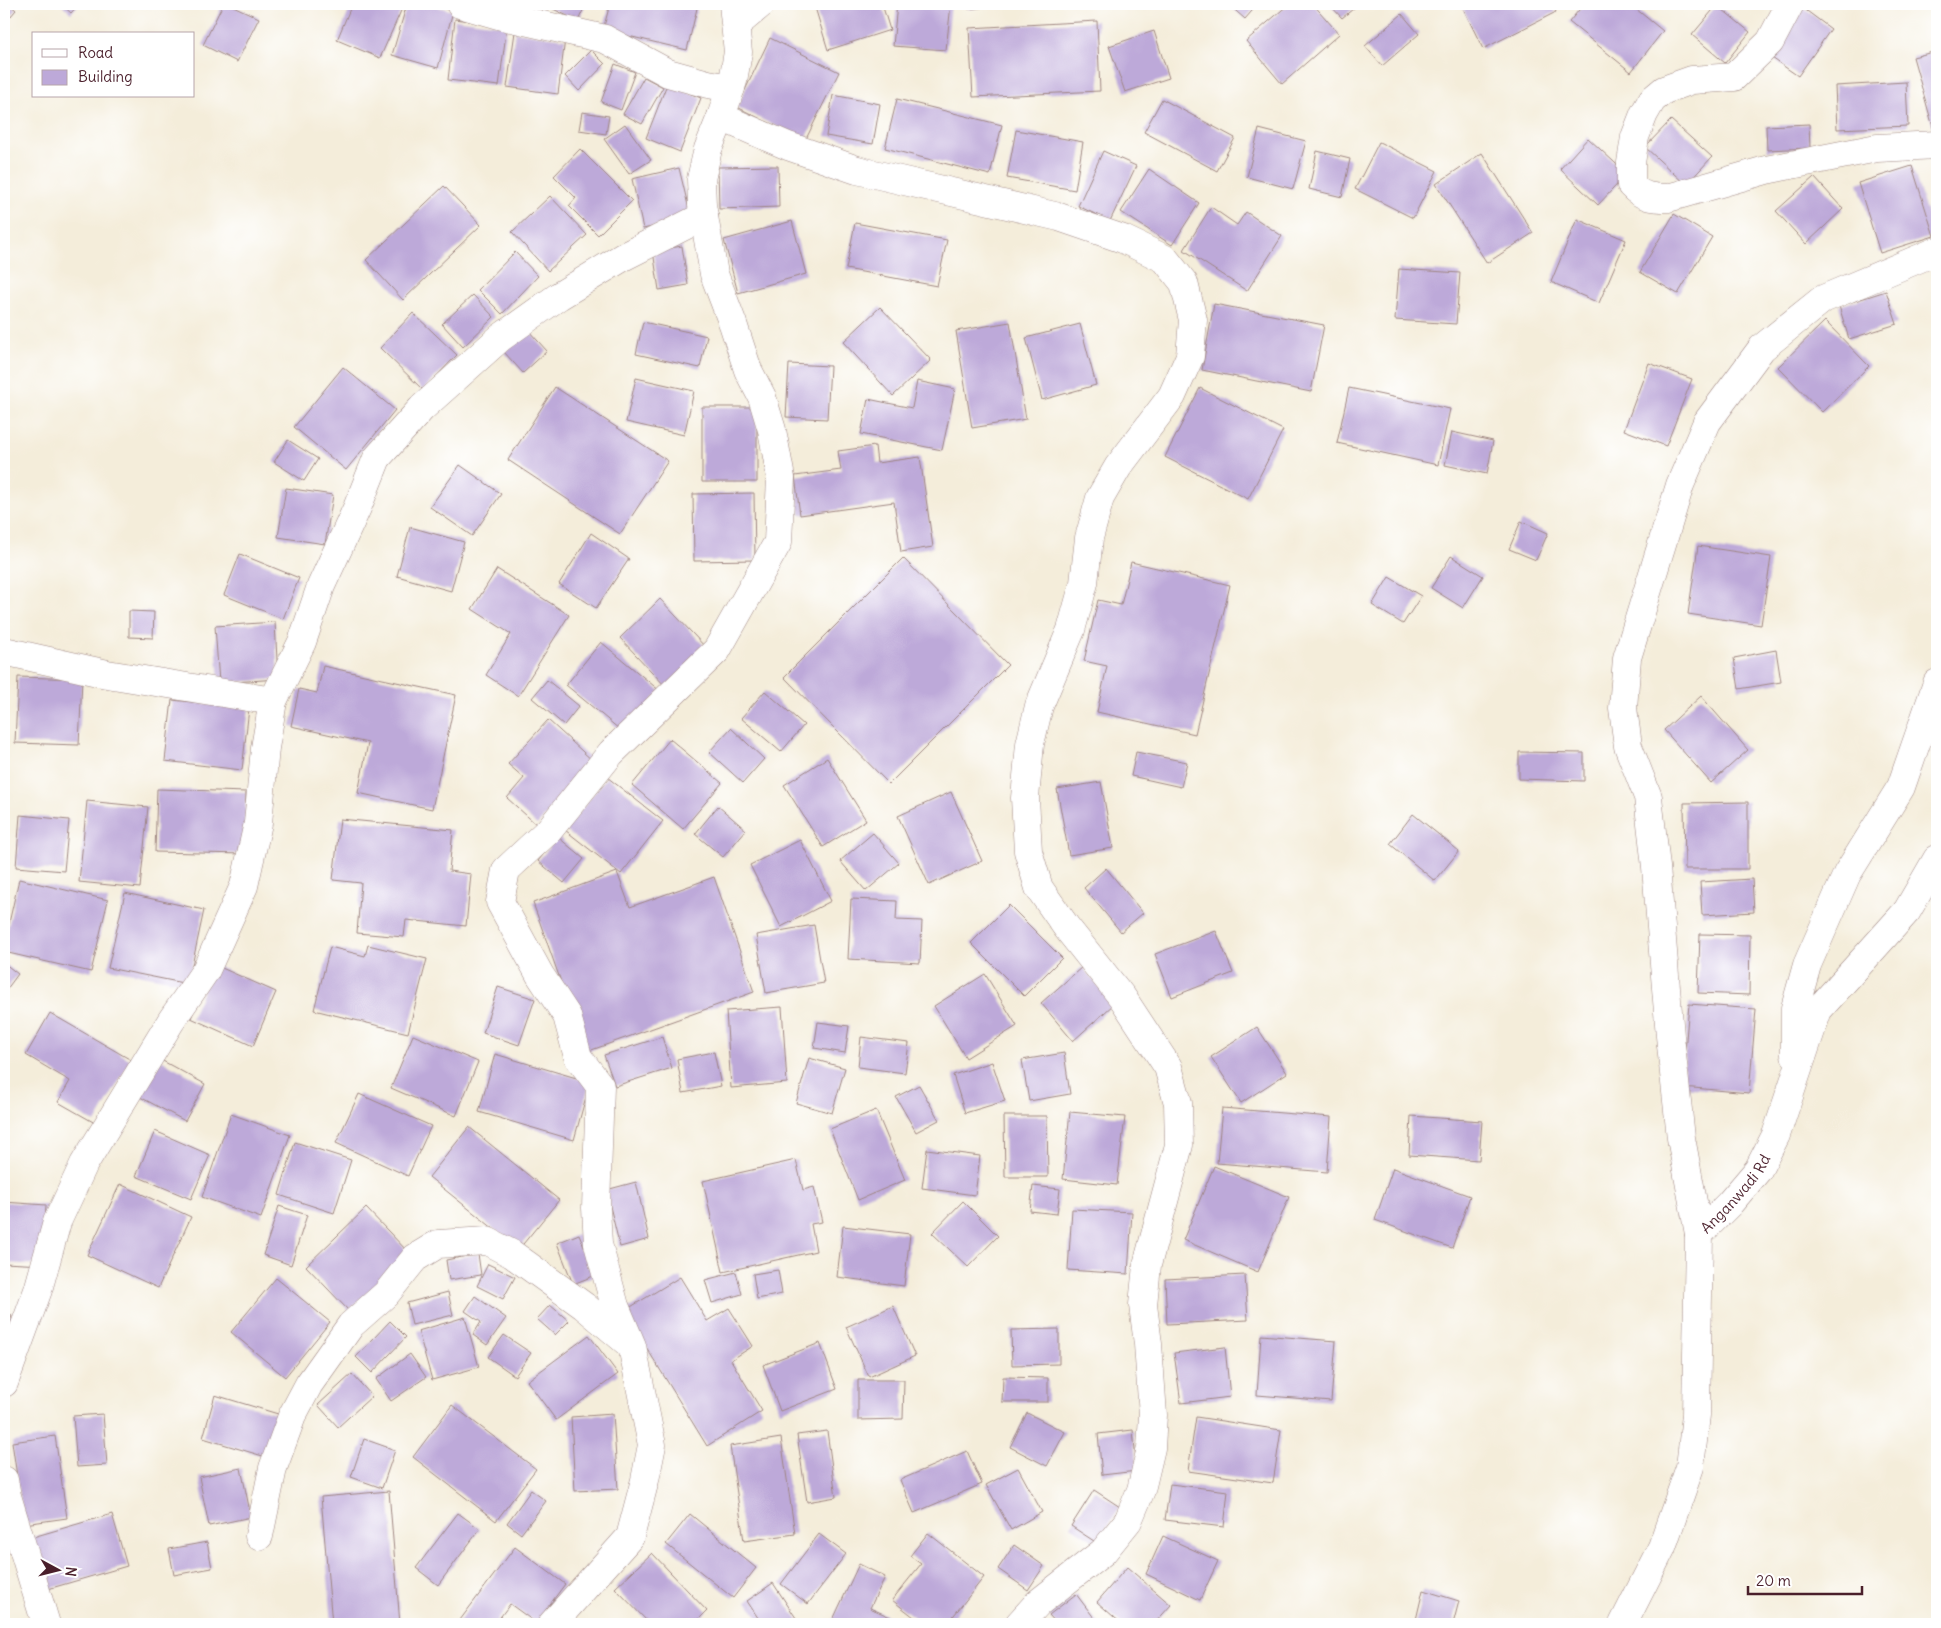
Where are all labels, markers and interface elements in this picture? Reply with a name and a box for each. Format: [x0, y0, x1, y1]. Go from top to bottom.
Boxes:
legend [32, 32, 195, 98]
text: Road [78, 43, 113, 62]
text: Building [78, 67, 133, 86]
street label: Anganwadi Rd [1696, 1151, 1774, 1237]
north arrow [32, 1546, 82, 1596]
scale bar [1748, 1563, 1862, 1595]
text: N [61, 1566, 80, 1577]
text: 20 m [1756, 1571, 1791, 1590]

